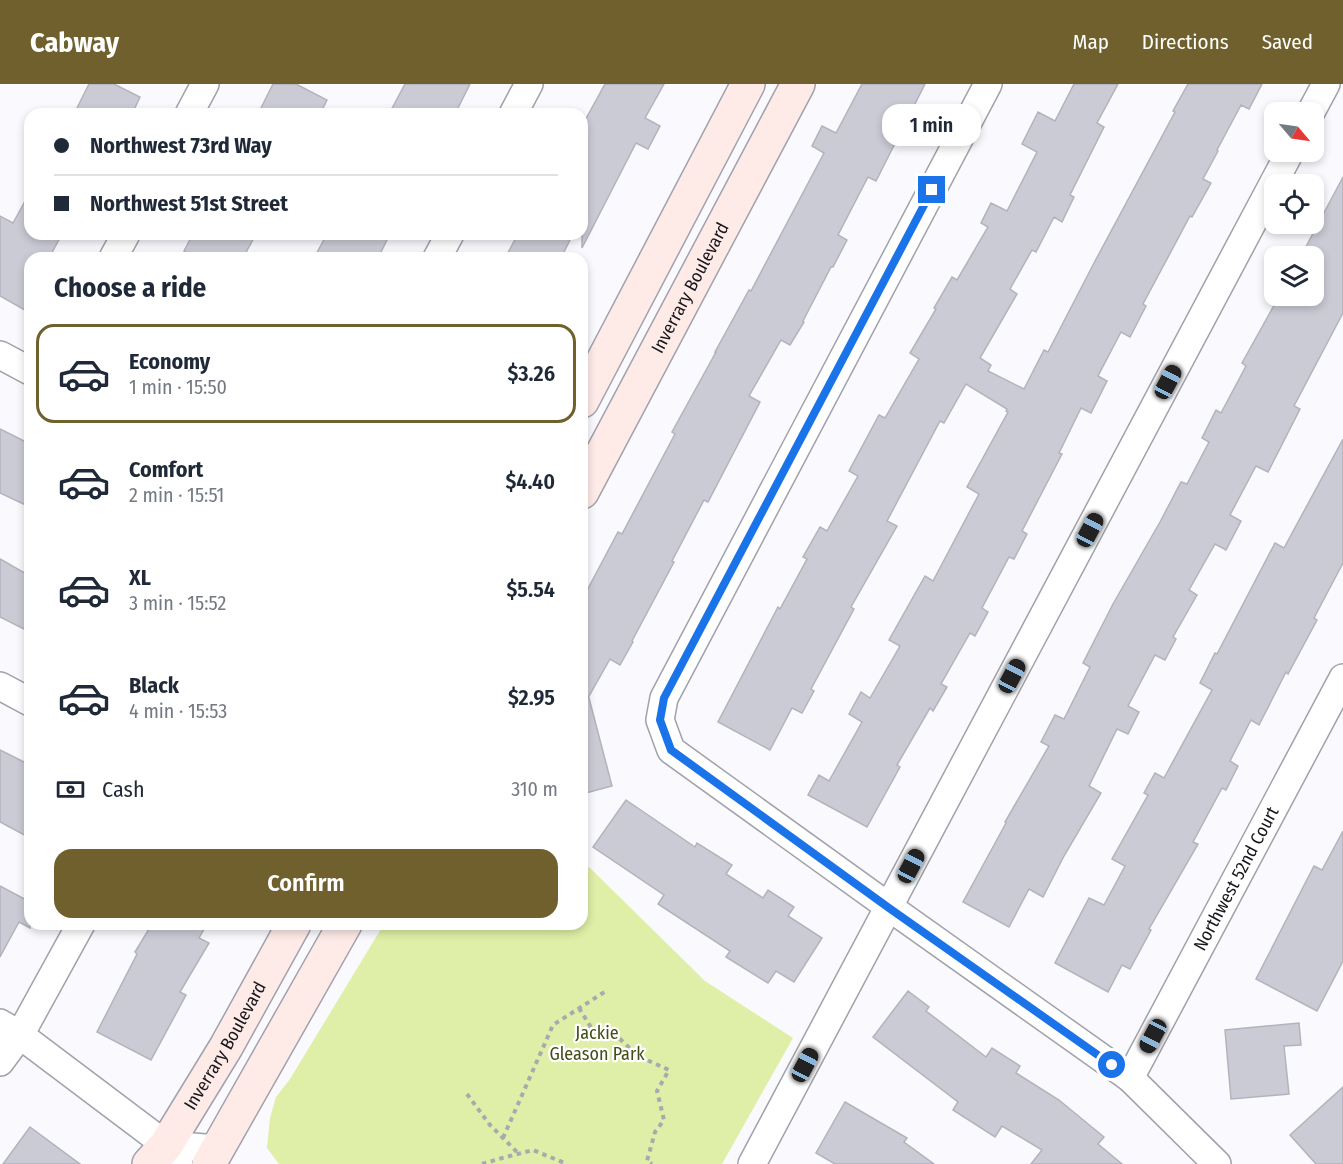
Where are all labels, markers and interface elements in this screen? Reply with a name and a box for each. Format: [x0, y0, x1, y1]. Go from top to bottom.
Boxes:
text: Cabway [30, 26, 119, 59]
text: Map [1072, 29, 1109, 55]
text: Directions [1142, 29, 1229, 55]
text: Saved [1262, 29, 1313, 55]
north arrow [1264, 102, 1324, 162]
map controls [1264, 102, 1324, 306]
callout: 1 min [882, 103, 982, 145]
text: 1 min [910, 113, 953, 137]
text: Northwest 73rd Way [90, 132, 272, 159]
button: locate [1264, 174, 1324, 234]
route end [918, 176, 945, 203]
text: Northwest 51st Street [90, 190, 288, 217]
street label: Inverrary Boulevard [647, 219, 734, 357]
button: layers [1264, 246, 1324, 306]
text: Choose a ride [54, 272, 206, 304]
icon: car [57, 347, 111, 401]
text: Economy [129, 348, 210, 375]
text: $3.26 [507, 360, 555, 387]
car [1152, 362, 1184, 402]
text: 1 min · 15:50 [129, 375, 227, 399]
icon: car [57, 455, 111, 509]
text: Comfort [129, 456, 203, 483]
text: $4.40 [505, 468, 555, 495]
text: 2 min · 15:51 [129, 483, 224, 507]
car [1074, 510, 1106, 550]
icon: car [57, 563, 111, 617]
text: XL [129, 564, 151, 591]
text: $5.54 [507, 576, 555, 603]
text: 3 min · 15:52 [129, 591, 226, 615]
car [996, 656, 1028, 696]
icon: car [57, 671, 111, 725]
text: Black [129, 672, 179, 699]
text: $2.95 [508, 684, 555, 711]
text: 4 min · 15:53 [129, 699, 227, 723]
icon: cash [54, 773, 87, 806]
text: Cash [102, 776, 145, 803]
text: 310 m [511, 777, 558, 801]
street label: Northwest 52nd Court [1189, 803, 1284, 954]
car [895, 846, 927, 886]
button: Confirm [54, 849, 558, 918]
street label: Inverrary Boulevard [179, 978, 271, 1114]
car [1137, 1016, 1169, 1056]
park label: Jackie Gleason Park [549, 1022, 645, 1065]
car [789, 1045, 821, 1085]
route start [1098, 1051, 1125, 1078]

